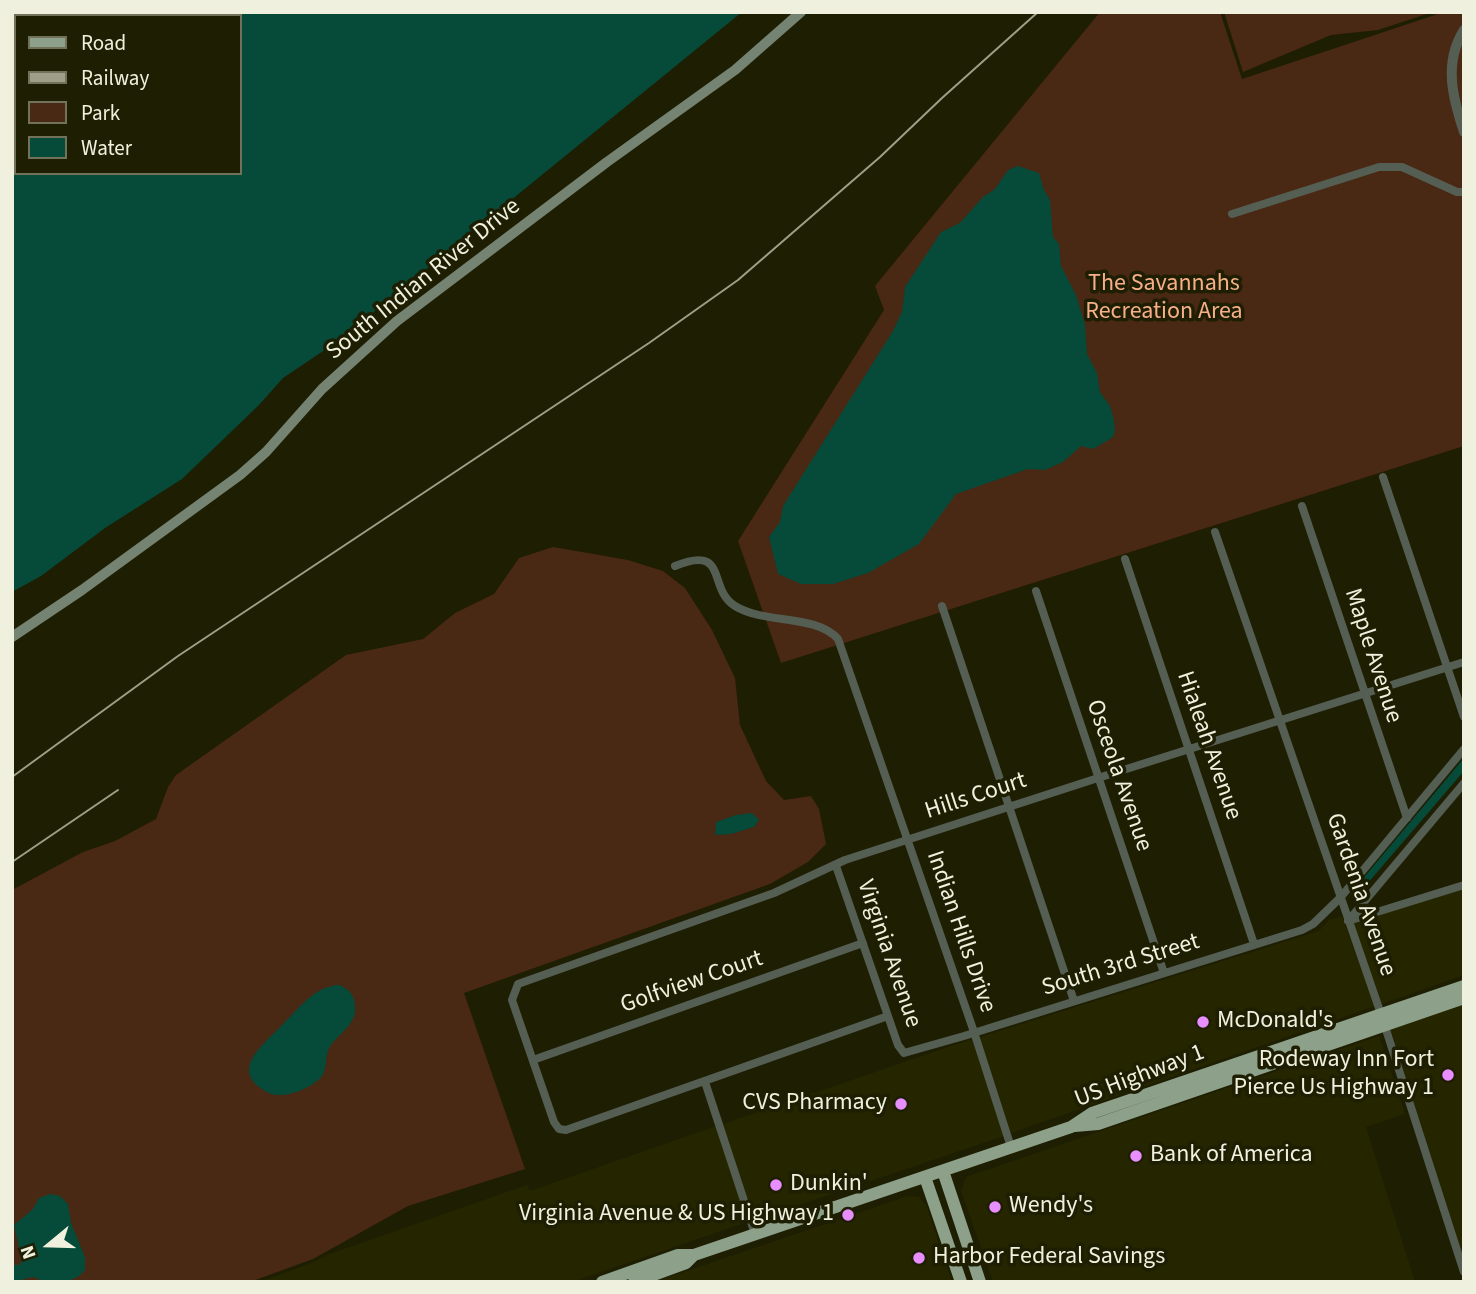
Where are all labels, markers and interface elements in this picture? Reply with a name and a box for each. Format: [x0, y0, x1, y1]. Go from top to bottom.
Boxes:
legend [14, 14, 242, 175]
text: Road [81, 28, 126, 58]
text: Railway [81, 63, 149, 93]
text: Park [81, 98, 120, 128]
text: Water [81, 133, 132, 163]
street label: South Indian River Drive [321, 193, 527, 367]
park label: The Savannahs Recreation Area [1085, 271, 1243, 327]
street label: Maple Avenue [1337, 585, 1407, 727]
street label: Hialeah Avenue [1169, 668, 1247, 824]
street label: Osceola Avenue [1079, 696, 1157, 856]
street label: Hills Court [922, 767, 1030, 827]
street label: Gardenia Avenue [1319, 810, 1401, 980]
street label: Indian Hills Drive [919, 847, 1001, 1017]
street label: Virginia Avenue [849, 876, 927, 1032]
street label: South 3rd Street [1039, 928, 1203, 1004]
street label: Golfview Court [617, 945, 767, 1021]
place label: McDonald's [1217, 1008, 1333, 1036]
marker: McDonald's [1195, 1014, 1211, 1030]
street label: US Highway 1 [1071, 1039, 1209, 1115]
place label: Rodeway Inn Fort Pierce Us Highway 1 [1233, 1047, 1434, 1103]
marker: Rodeway Inn Fort Pierce Us Highway 1 [1440, 1067, 1456, 1083]
place label: CVS Pharmacy [742, 1090, 887, 1118]
marker: CVS Pharmacy [893, 1096, 909, 1112]
place label: Bank of America [1150, 1142, 1313, 1170]
marker: Bank of America [1128, 1148, 1144, 1164]
place label: Dunkin' [790, 1171, 868, 1199]
marker: Dunkin' [768, 1177, 784, 1193]
place label: Wendy's [1009, 1193, 1093, 1221]
marker: Wendy's [987, 1199, 1003, 1215]
place label: Virginia Avenue & US Highway 1 [519, 1201, 834, 1229]
marker: Virginia Avenue & US Highway 1 [840, 1207, 856, 1223]
north arrow [14, 1210, 84, 1280]
text: N [14, 1242, 43, 1262]
place label: Harbor Federal Savings [933, 1244, 1165, 1272]
marker: Harbor Federal Savings [911, 1250, 927, 1266]

